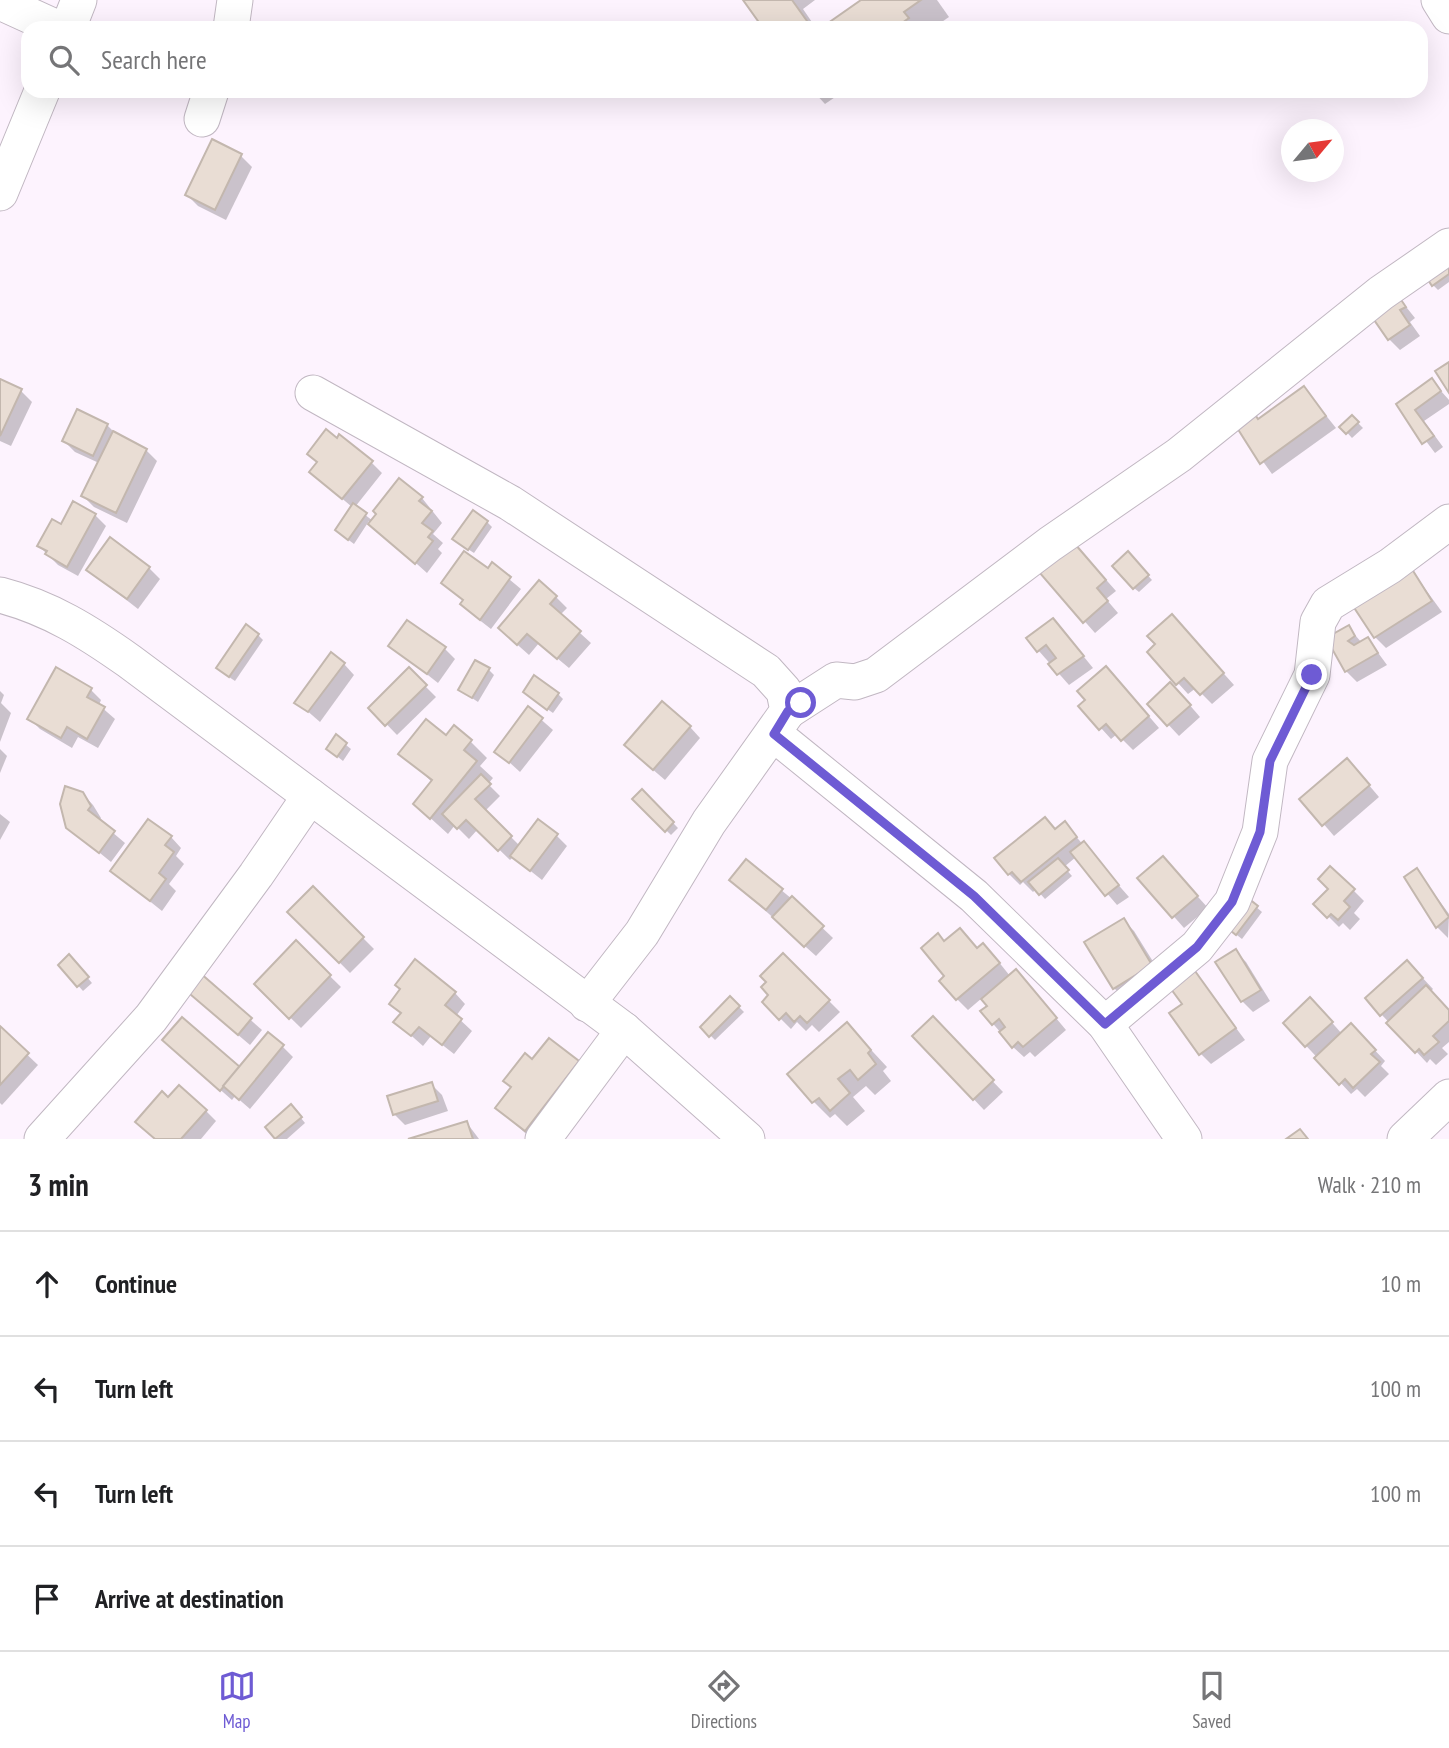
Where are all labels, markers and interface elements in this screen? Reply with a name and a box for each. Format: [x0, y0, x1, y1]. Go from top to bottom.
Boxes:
search box [21, 21, 1428, 98]
icon: search [45, 41, 83, 79]
text: Search here [101, 43, 207, 76]
north arrow [1281, 119, 1344, 182]
route end [1296, 659, 1327, 690]
route start [785, 687, 816, 718]
text: 3 min [28, 1165, 89, 1204]
text: Walk · 210 m [1318, 1170, 1421, 1199]
icon: ahead [28, 1265, 66, 1303]
text: Continue [95, 1267, 177, 1300]
text: 10 m [1380, 1269, 1421, 1298]
icon: left [28, 1370, 66, 1408]
text: Turn left [95, 1372, 173, 1405]
text: 100 m [1370, 1374, 1421, 1403]
icon: left [28, 1475, 66, 1513]
text: Turn left [95, 1477, 173, 1510]
text: 100 m [1370, 1479, 1421, 1508]
icon: arrive [28, 1580, 66, 1618]
text: Arrive at destination [95, 1582, 284, 1615]
tab: Map [218, 1667, 256, 1733]
tab: Directions [691, 1667, 757, 1733]
tab: Saved [1192, 1667, 1231, 1733]

